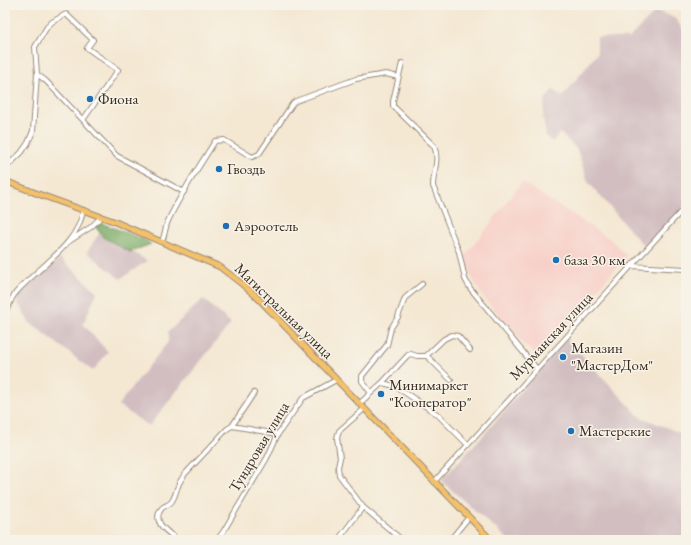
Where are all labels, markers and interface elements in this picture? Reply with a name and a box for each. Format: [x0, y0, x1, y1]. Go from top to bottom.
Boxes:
place label: Фиона [98, 89, 139, 108]
marker: Фиона [85, 94, 95, 104]
place label: Гвоздь [227, 159, 265, 178]
marker: Гвоздь [214, 164, 224, 174]
place label: Аэроотель [233, 216, 298, 235]
marker: Аэроотель [221, 221, 231, 231]
place label: база 30 км [564, 250, 626, 269]
marker: база 30 км [551, 255, 561, 265]
street label: Магистральная улица [231, 259, 338, 363]
street label: Мурманская улица [505, 288, 596, 384]
place label: Магазин "МастерДом" [571, 338, 653, 374]
marker: Магазин "МастерДом" [558, 352, 568, 362]
place label: Минимаркет "Кооператор" [389, 375, 472, 411]
marker: Минимаркет "Кооператор" [376, 389, 386, 399]
street label: Тундровая улица [224, 398, 293, 495]
place label: Мастерские [579, 421, 651, 440]
marker: Мастерские [566, 426, 576, 436]

